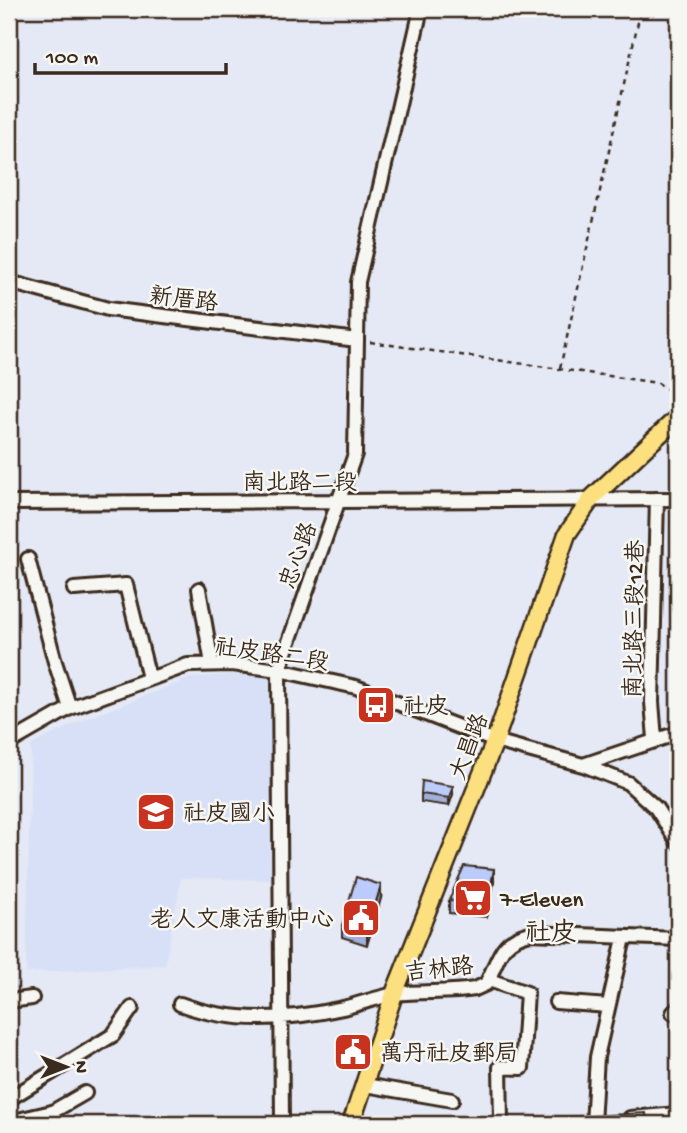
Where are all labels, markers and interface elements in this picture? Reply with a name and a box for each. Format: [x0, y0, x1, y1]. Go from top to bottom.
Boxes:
scale bar [35, 32, 226, 76]
text: 100 m [45, 47, 98, 72]
street label: 新厝路 [148, 283, 220, 319]
street label: 南北路二段 [243, 470, 358, 498]
street label: 忠心路 [275, 519, 325, 593]
street label: 南北路三段12巷 [621, 539, 651, 699]
street label: 社皮路二段 [213, 634, 330, 678]
bus stop icon: 社皮 [355, 684, 397, 726]
place label: 社皮 [403, 694, 449, 722]
street label: 大昌路 [445, 710, 496, 784]
school or university icon: 社皮國小 [135, 791, 177, 833]
place label: 社皮國小 [183, 801, 275, 829]
supermarket icon: 7-Eleven [452, 877, 494, 919]
place label: 7-Eleven [499, 888, 583, 915]
public building icon: 老人文康活動中心 [340, 897, 382, 939]
place label: 老人文康活動中心 [150, 907, 334, 935]
district label: 社皮 [525, 918, 577, 951]
street label: 吉林路 [404, 953, 475, 989]
public building icon: 萬丹社皮郵局 [332, 1031, 374, 1073]
north arrow [32, 1032, 102, 1102]
place label: 萬丹社皮郵局 [380, 1040, 518, 1069]
text: N [68, 1061, 91, 1073]

